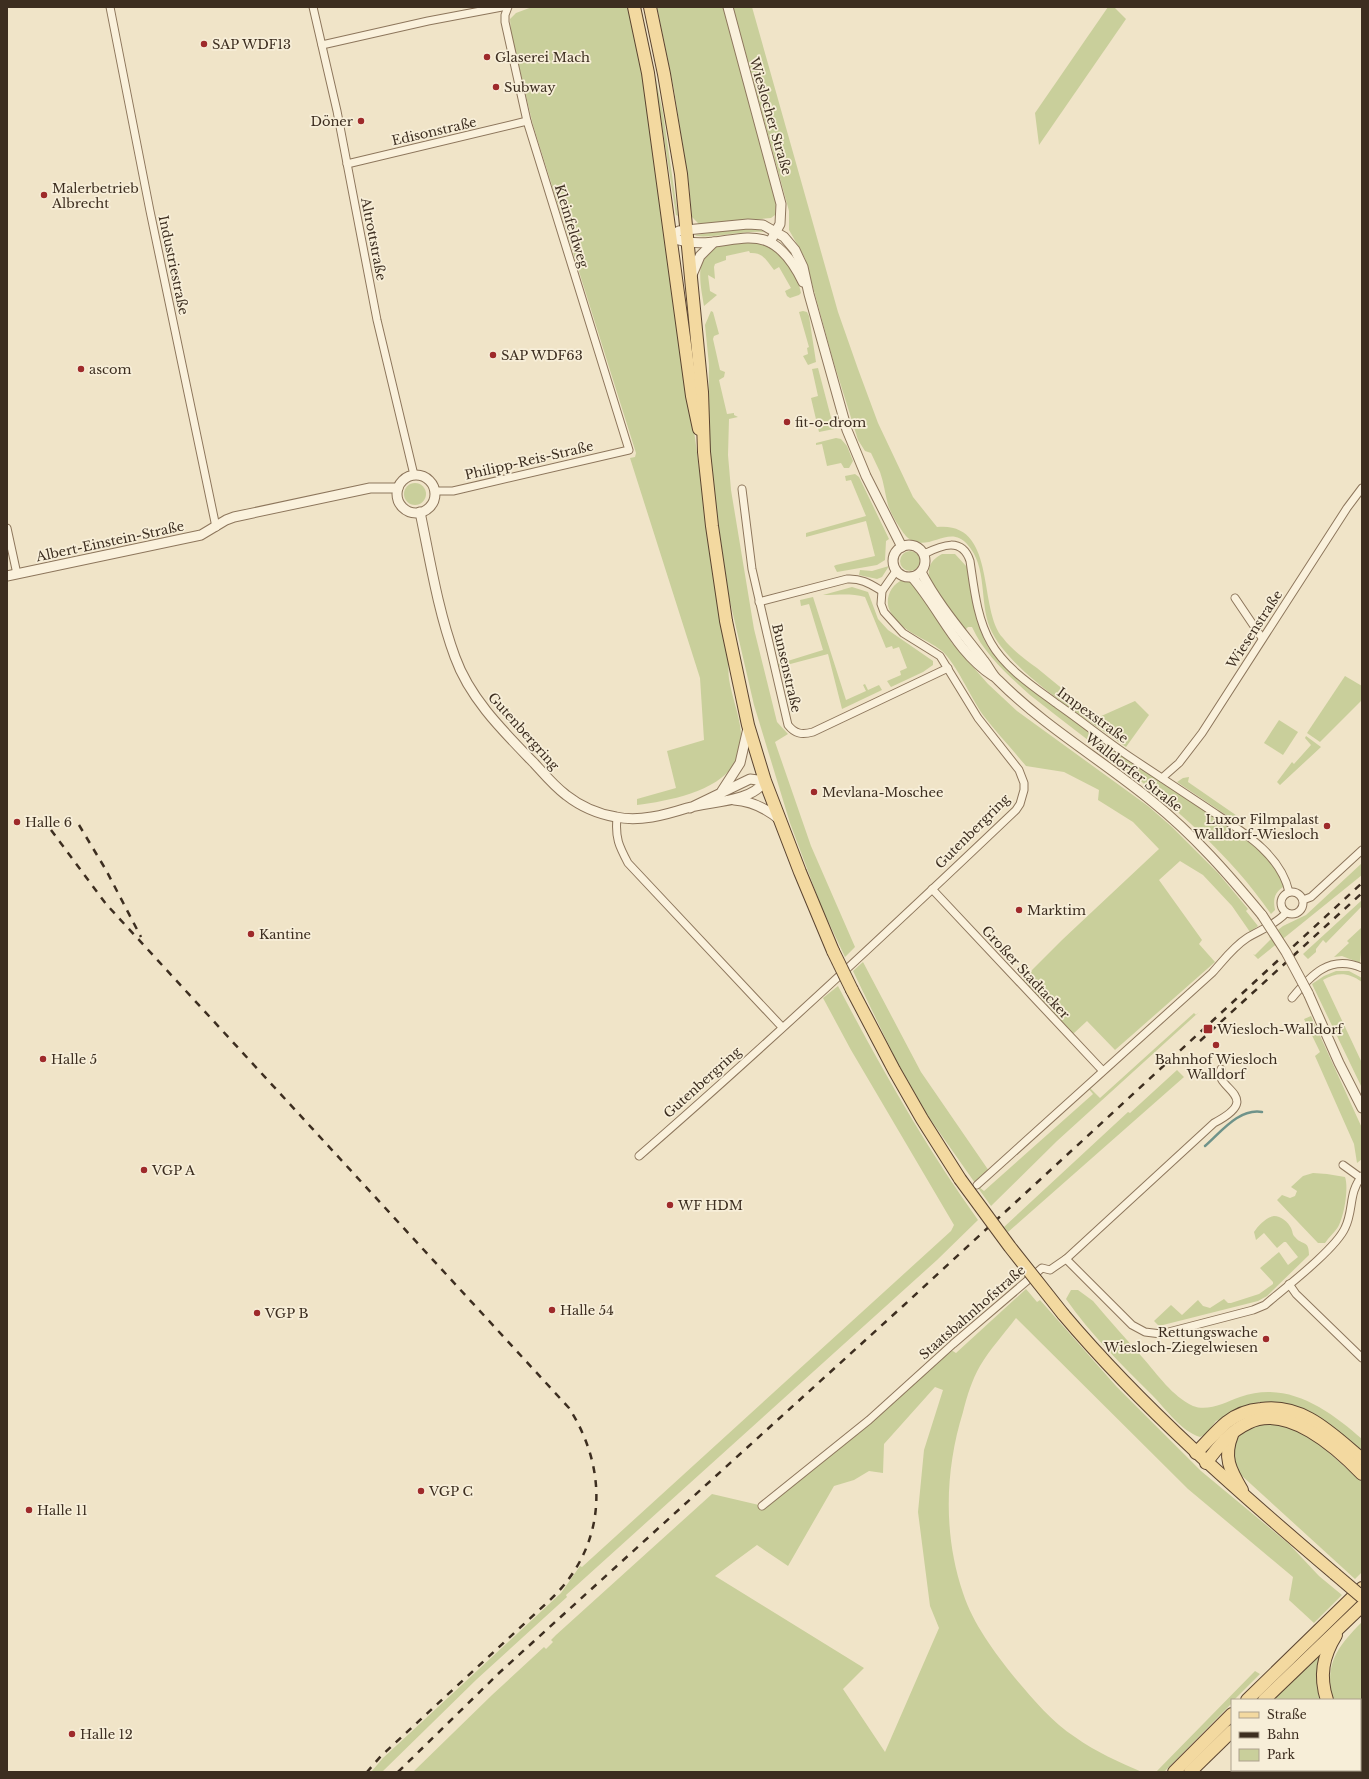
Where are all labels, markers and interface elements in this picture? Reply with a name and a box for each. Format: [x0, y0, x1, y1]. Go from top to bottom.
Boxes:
place label: SAP WDF13 [212, 36, 291, 53]
marker: SAP WDF13 [199, 39, 209, 49]
place label: Glaserei Mach [495, 49, 590, 66]
marker: Glaserei Mach [482, 52, 492, 62]
street label: Wieslocher Straße [745, 54, 795, 177]
place label: Subway [504, 79, 556, 96]
marker: Subway [491, 82, 501, 92]
place label: Döner [310, 113, 354, 130]
street label: Edisonstraße [390, 113, 478, 150]
marker: Döner [356, 116, 366, 126]
place label: Malerbetrieb Albrecht [51, 180, 139, 212]
street label: Kleinfeldweg [551, 182, 592, 270]
marker: Malerbetrieb Albrecht [39, 190, 49, 200]
street label: Altrottstraße [357, 195, 390, 282]
street label: Industriestraße [155, 214, 192, 316]
place label: SAP WDF63 [501, 347, 583, 364]
marker: SAP WDF63 [488, 350, 498, 360]
place label: ascom [89, 361, 132, 378]
marker: ascom [76, 364, 86, 374]
place label: fit-o-drom [795, 414, 866, 431]
marker: fit-o-drom [782, 417, 792, 427]
street label: Philipp-Reis-Straße [463, 437, 595, 484]
street label: Albert-Einstein-Straße [34, 518, 186, 566]
street label: Wiesenstraße [1222, 587, 1286, 672]
street label: Bunsenstraße [768, 622, 805, 714]
street label: Impexstraße [1054, 684, 1132, 747]
street label: Gutenbergring [484, 689, 563, 774]
street label: Walldorfer Straße [1081, 729, 1186, 816]
place label: Mevlana-Moschee [822, 784, 943, 801]
marker: Mevlana-Moschee [809, 787, 819, 797]
street label: Gutenbergring [931, 790, 1013, 872]
place label: Luxor Filmpalast Walldorf-Wiesloch [1193, 811, 1319, 843]
place label: Halle 6 [25, 814, 72, 831]
marker: Halle 6 [12, 817, 22, 827]
marker: Luxor Filmpalast Walldorf-Wiesloch [1322, 821, 1332, 831]
place label: Marktim [1027, 902, 1086, 919]
marker: Marktim [1014, 905, 1024, 915]
street label: Großer Stadtacker [978, 922, 1074, 1023]
place label: Kantine [259, 926, 311, 943]
marker: Kantine [246, 929, 256, 939]
place label: Wiesloch-Walldorf [1216, 1021, 1344, 1038]
marker: Wiesloch-Walldorf [1202, 1023, 1214, 1035]
marker: Bahnhof Wiesloch Walldorf [1211, 1040, 1221, 1050]
street label: Gutenbergring [660, 1043, 745, 1122]
place label: Halle 5 [51, 1051, 97, 1068]
place label: Bahnhof Wiesloch Walldorf [1155, 1051, 1277, 1083]
marker: Halle 5 [38, 1054, 48, 1064]
place label: VGP A [151, 1162, 196, 1179]
marker: VGP A [139, 1165, 149, 1175]
place label: WF HDM [677, 1197, 743, 1214]
marker: WF HDM [665, 1200, 675, 1210]
street label: Staatsbahnhofstraße [916, 1262, 1029, 1363]
place label: Halle 54 [560, 1302, 614, 1319]
place label: VGP B [264, 1305, 308, 1322]
marker: Halle 54 [547, 1305, 557, 1315]
marker: VGP B [252, 1308, 262, 1318]
place label: Rettungswache Wiesloch-Ziegelwiesen [1103, 1324, 1258, 1356]
marker: Rettungswache Wiesloch-Ziegelwiesen [1261, 1334, 1271, 1344]
place label: VGP C [428, 1483, 473, 1500]
marker: VGP C [416, 1486, 426, 1496]
place label: Halle 11 [37, 1502, 87, 1519]
marker: Halle 11 [24, 1505, 34, 1515]
legend [1231, 1699, 1361, 1771]
text: Straße [1267, 1707, 1307, 1722]
place label: Halle 12 [80, 1726, 133, 1743]
text: Bahn [1267, 1727, 1299, 1742]
marker: Halle 12 [67, 1729, 77, 1739]
text: Park [1267, 1747, 1295, 1762]

